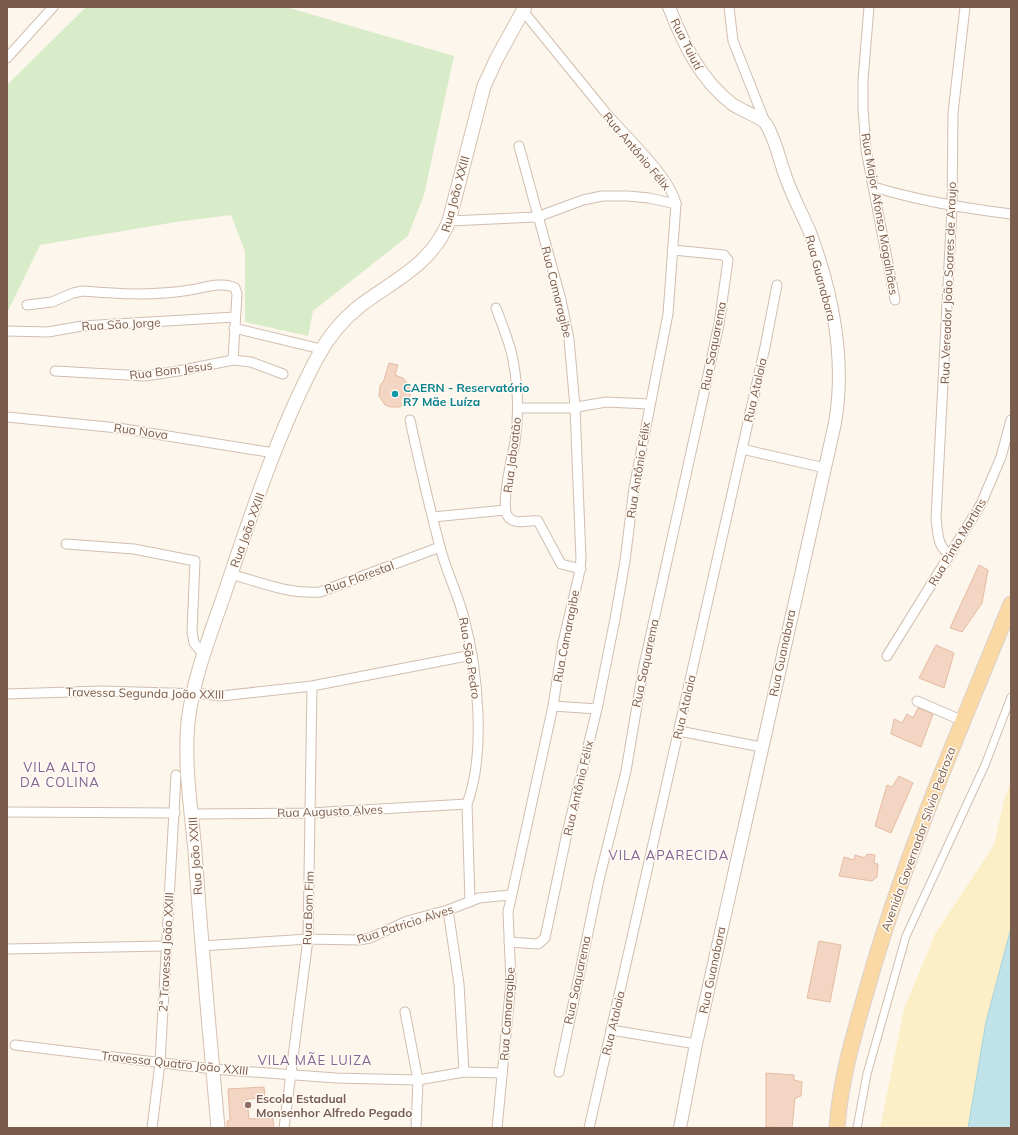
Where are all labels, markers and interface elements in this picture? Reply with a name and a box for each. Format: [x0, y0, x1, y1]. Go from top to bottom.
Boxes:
street label: Rua Tuiutí [668, 16, 707, 73]
street label: Rua Antônio Félix [600, 109, 674, 194]
street label: Rua Major Afonso Magalhães [858, 132, 902, 296]
street label: Rua João XXIII [438, 154, 472, 234]
street label: Rua Vereador João Soares de Araujo [937, 181, 959, 384]
street label: Rua Guanabara [802, 233, 840, 323]
street label: Rua Camaragibe [538, 245, 576, 339]
street label: Rua Saquarema [697, 300, 729, 392]
street label: Rua São Jorge [81, 314, 161, 334]
street label: Rua Atalaia [740, 356, 770, 424]
street label: Rua Bom Jesus [129, 357, 213, 383]
place label: CAERN - Reservatório R7 Mãe Luíza [403, 380, 529, 409]
marker: CAERN - Reservatório R7 Mãe Luíza [390, 389, 400, 399]
street label: Rua Jaboatão [500, 416, 524, 494]
street label: Rua Nova [113, 420, 169, 442]
street label: Rua Antônio Félix [623, 420, 653, 519]
street label: Rua João XXIII [227, 491, 267, 569]
street label: Rua Pinto Martins [925, 495, 989, 589]
street label: Rua Florestal [322, 557, 396, 597]
street label: Rua Camaragibe [550, 589, 582, 683]
street label: Rua Guanabara [765, 608, 799, 698]
street label: Rua São Pedro [456, 616, 484, 700]
street label: Rua Saquarema [628, 617, 662, 709]
street label: Rua Atalaia [669, 673, 699, 741]
street label: Travessa Segunda João XXIII [66, 684, 224, 702]
street label: Rua Antônio Félix [560, 738, 596, 837]
street label: Avenida Governador Sílvio Pedroza [878, 745, 958, 933]
district label: VILA ALTO DA COLINA [20, 759, 100, 790]
street label: Rua Augusto Alves [277, 802, 383, 820]
street label: Rua João XXIII [185, 816, 205, 896]
district label: VILA APARECIDA [609, 847, 729, 863]
street label: Rua Bom Fim [299, 871, 317, 945]
street label: 2ª Travessa João XXIII [155, 892, 177, 1012]
street label: Rua Patricio Alves [355, 901, 455, 947]
street label: Rua Guanabara [695, 925, 729, 1015]
street label: Rua Saquarema [560, 934, 594, 1026]
street label: Rua Camaragibe [496, 967, 518, 1061]
street label: Rua Atalaia [598, 989, 628, 1057]
street label: Travessa Quatro João XXIII [101, 1048, 249, 1078]
district label: VILA MÃE LUIZA [258, 1052, 372, 1068]
place label: Escola Estadual Monsenhor Alfredo Pegado [256, 1091, 412, 1120]
marker: Escola Estadual Monsenhor Alfredo Pegado [243, 1100, 253, 1110]

